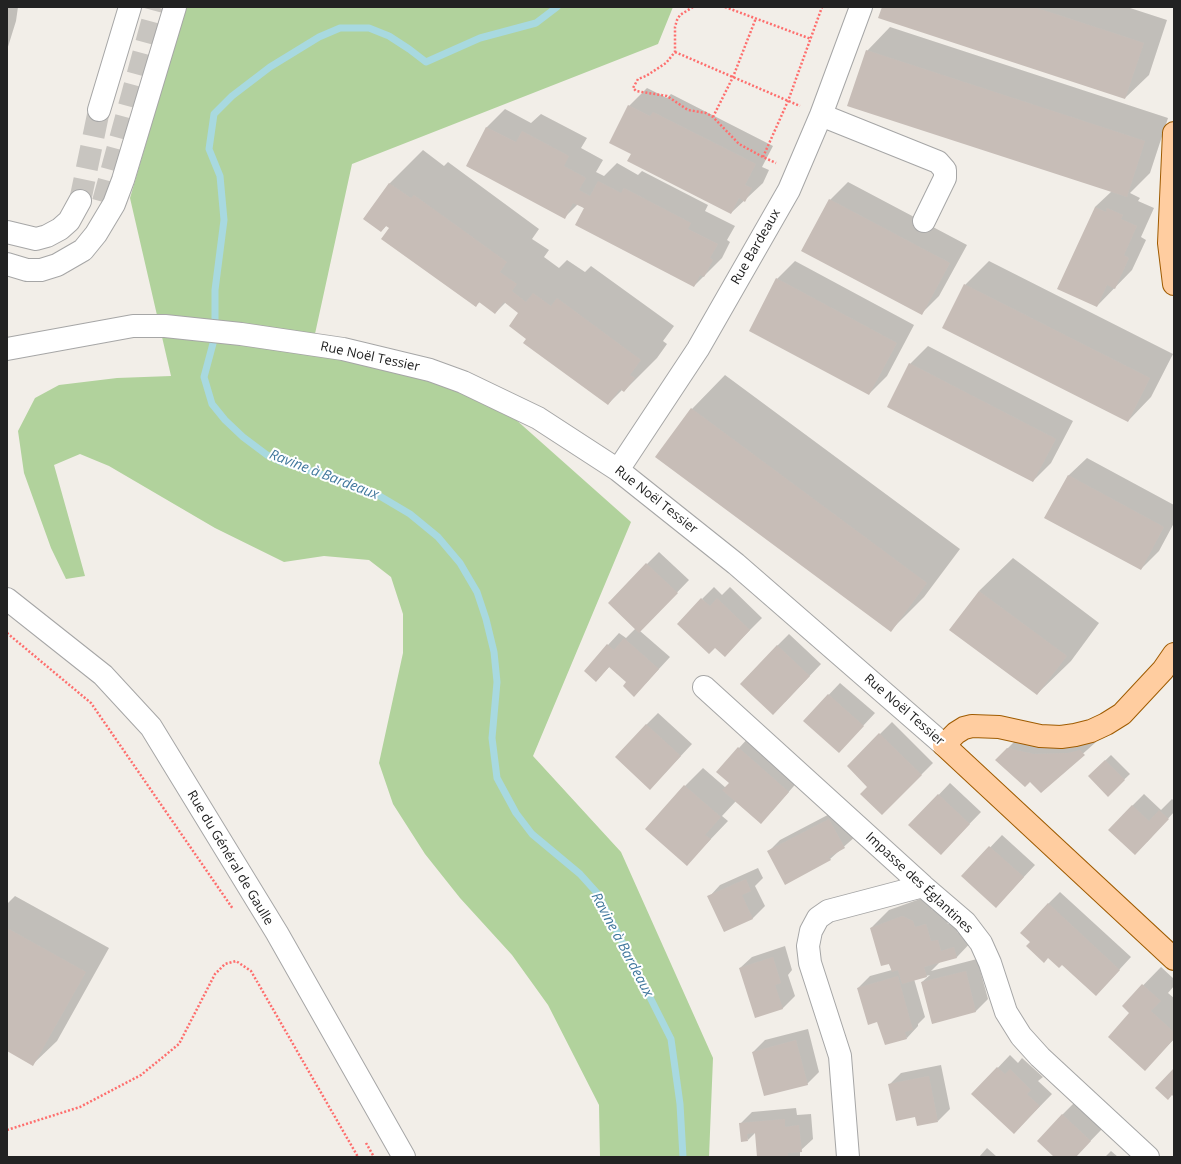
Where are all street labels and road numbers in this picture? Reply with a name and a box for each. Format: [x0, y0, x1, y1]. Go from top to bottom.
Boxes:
street label: Rue Bardeaux [728, 206, 784, 288]
street label: Rue Noël Tessier [319, 339, 421, 375]
street label: Rue Noël Tessier [611, 463, 701, 537]
street label: Rue Noël Tessier [861, 671, 947, 749]
street label: Rue du Général de Gaulle [184, 788, 276, 928]
street label: Impasse des Églantines [862, 829, 976, 937]

